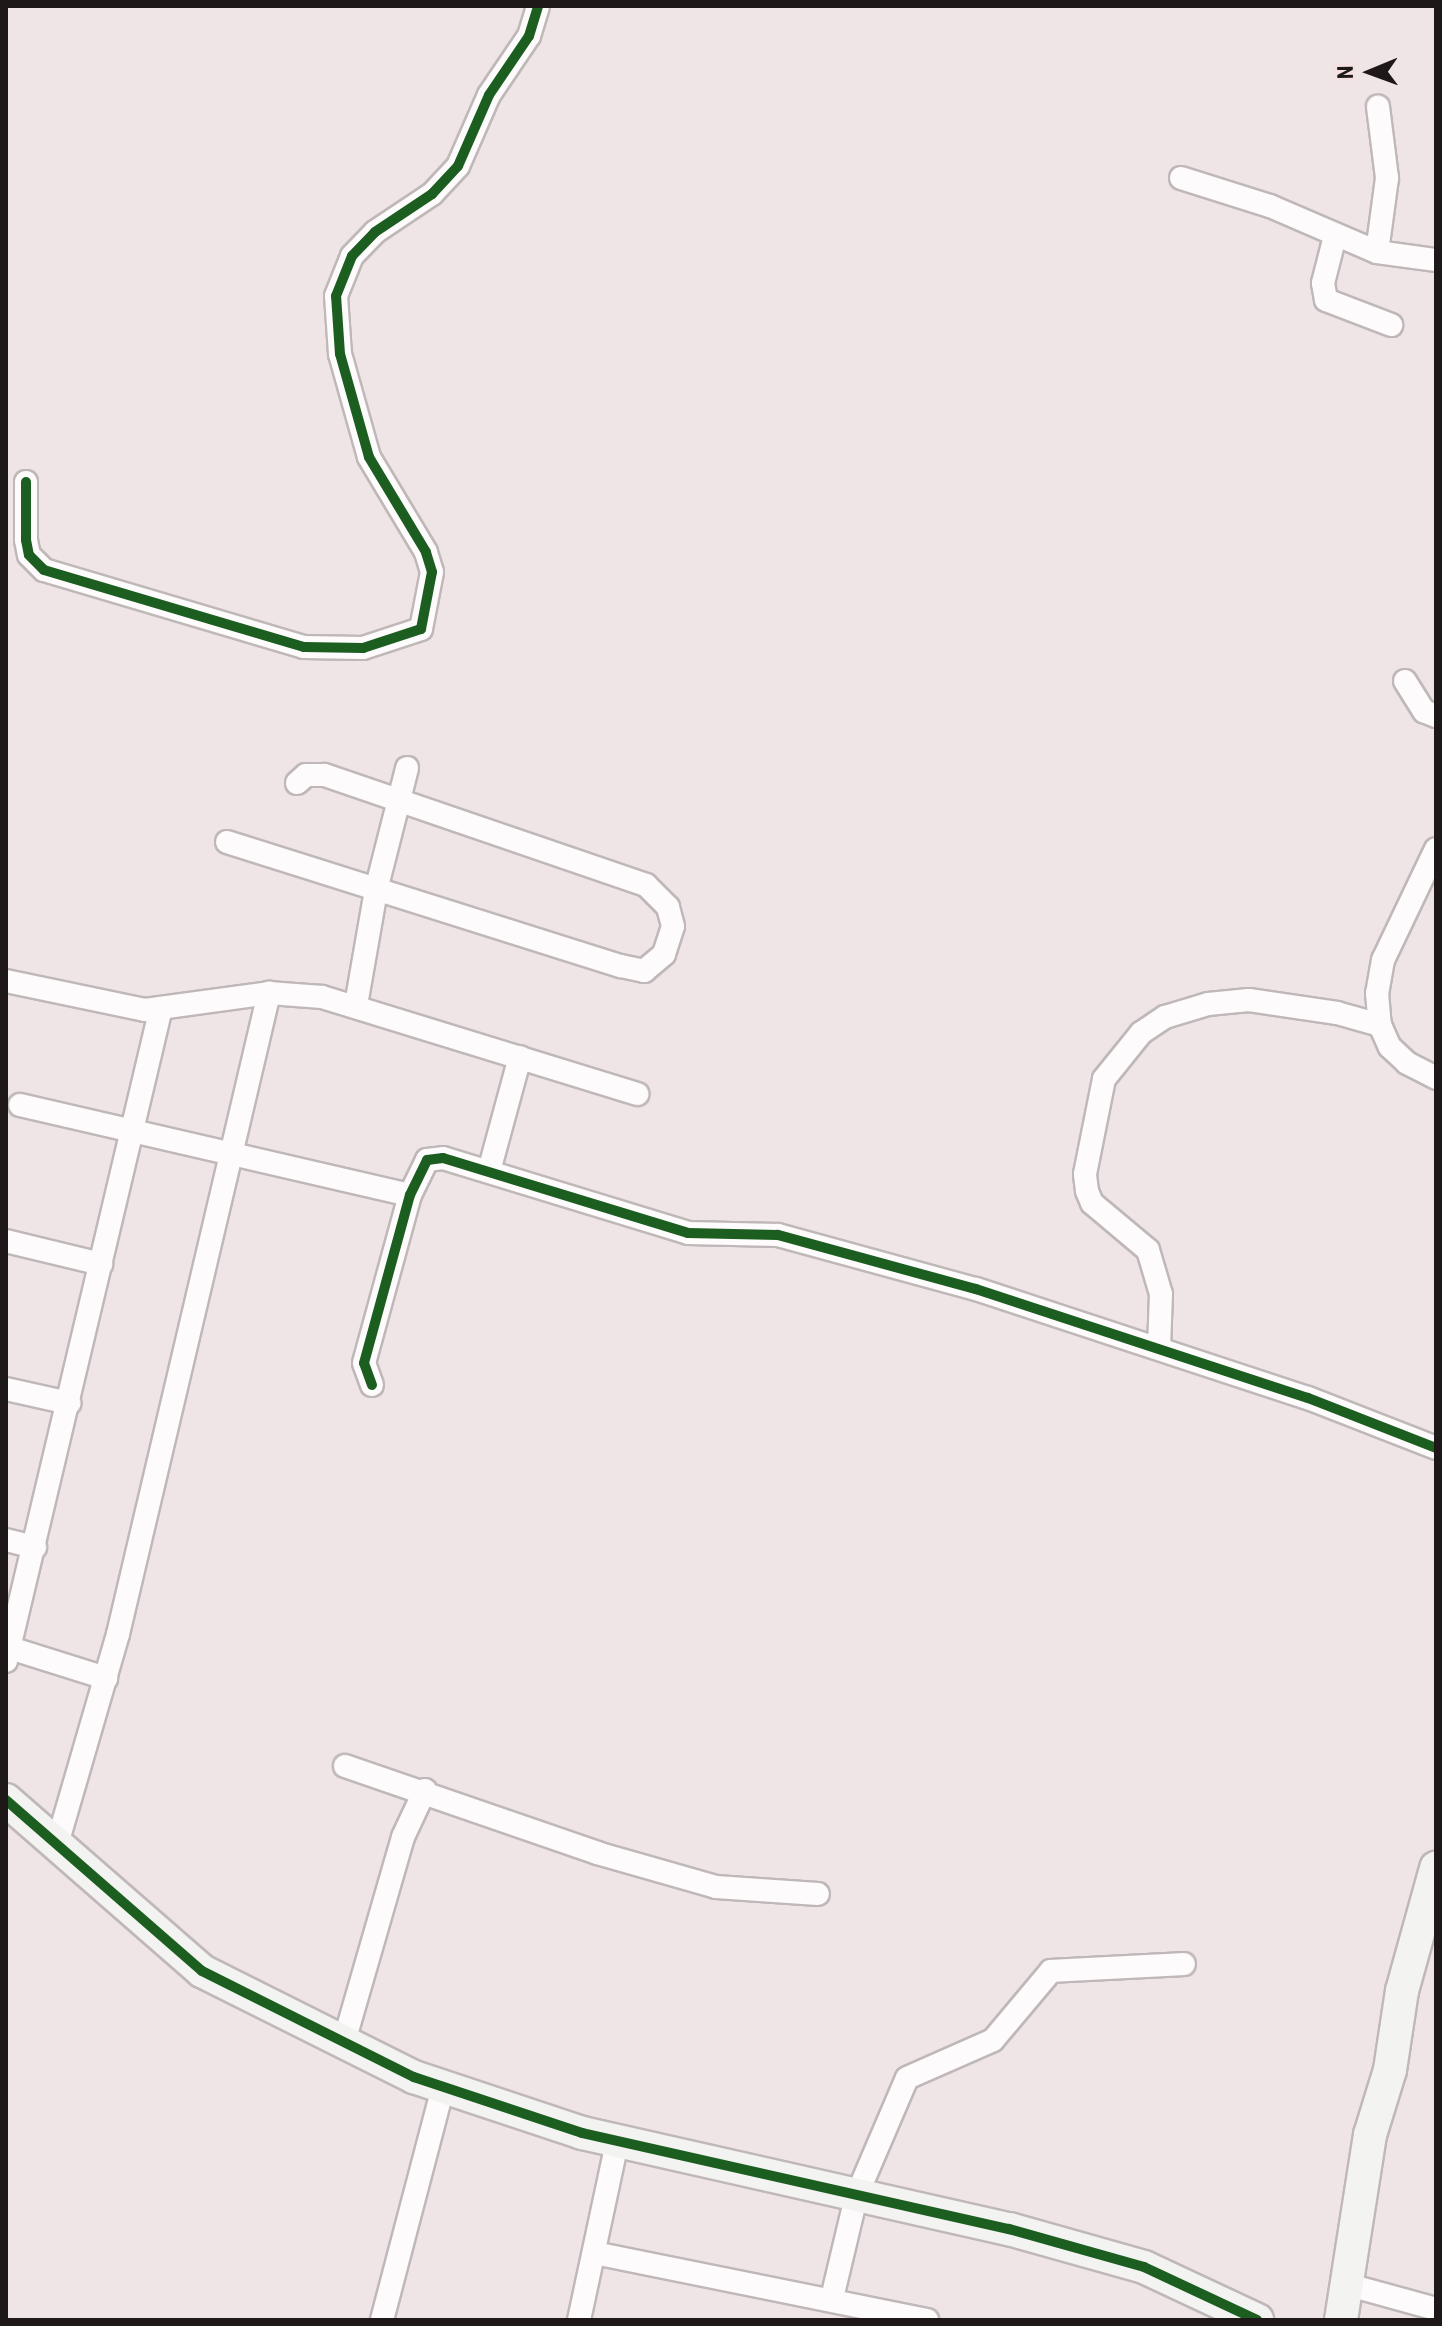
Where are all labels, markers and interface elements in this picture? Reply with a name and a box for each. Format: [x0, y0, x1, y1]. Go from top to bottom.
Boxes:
north arrow [1330, 32, 1410, 112]
text: N [1333, 65, 1358, 79]

